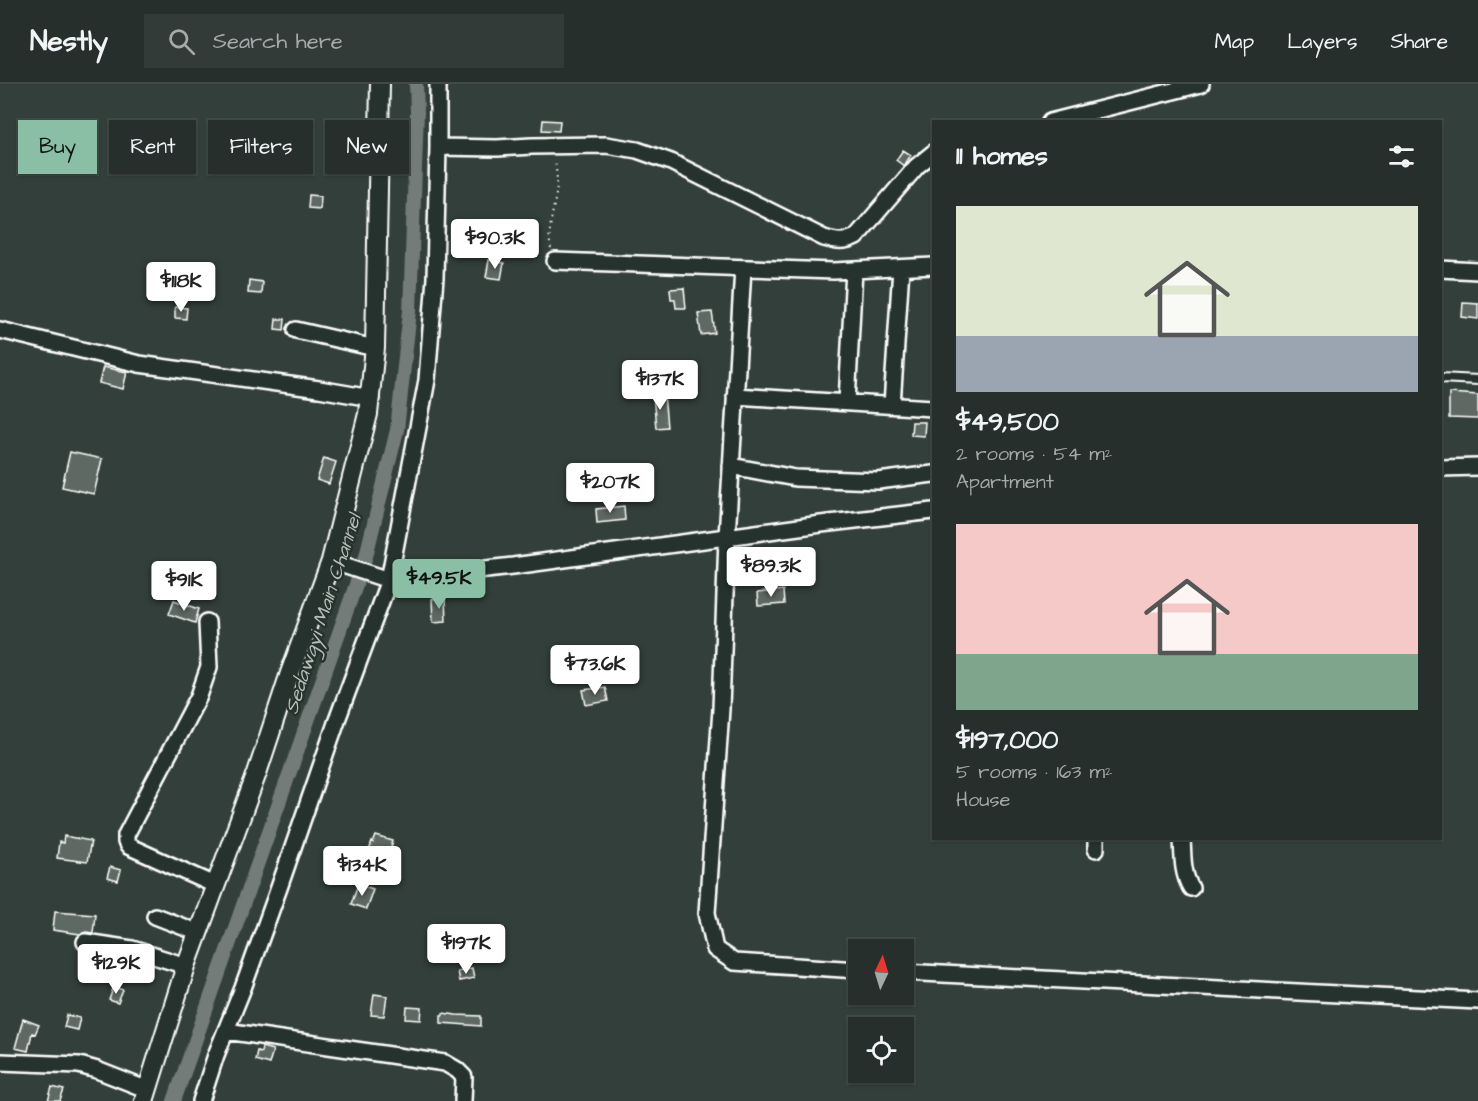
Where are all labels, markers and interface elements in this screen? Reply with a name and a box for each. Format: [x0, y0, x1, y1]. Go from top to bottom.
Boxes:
search box [144, 14, 564, 68]
text: Nestly [30, 22, 108, 61]
icon: search [165, 25, 198, 58]
text: Search here [213, 26, 343, 57]
text: Map [1214, 27, 1254, 56]
text: Layers [1287, 27, 1357, 56]
text: Share [1390, 27, 1448, 56]
chip: Buy [18, 120, 97, 174]
chip: Rent [109, 120, 196, 174]
chip: Filters [208, 120, 313, 174]
chip: New [325, 120, 409, 174]
text: 11 homes [956, 138, 1048, 174]
icon: filters [1385, 140, 1418, 173]
pin: $90.3K [446, 219, 544, 270]
text: $90.3K [465, 224, 525, 252]
icon: home [1133, 245, 1241, 353]
pin: $118K [139, 262, 223, 313]
text: $118K [160, 267, 202, 295]
pin: $137K [618, 360, 702, 411]
text: $137K [636, 365, 684, 393]
text: $49,500 [956, 404, 1059, 440]
text: 2 rooms · 54 m² [956, 440, 1112, 468]
pin: $207K [568, 463, 652, 514]
text: $207K [580, 468, 640, 496]
text: Apartment [956, 468, 1054, 496]
water label: Sedawgyi Main Channel [277, 508, 370, 718]
pin: $89.3K [722, 547, 820, 598]
text: $89.3K [741, 552, 801, 580]
pin: $49.5K [390, 559, 488, 610]
pin: $91K [148, 561, 220, 612]
icon: home [1133, 563, 1241, 671]
text: $49.5K [406, 564, 472, 592]
text: $91K [165, 566, 203, 594]
pin: $73.6K [546, 645, 644, 696]
text: $73.6K [564, 650, 626, 678]
text: $197,000 [956, 722, 1058, 758]
text: 5 rooms · 163 m² [956, 758, 1112, 786]
text: House [956, 786, 1010, 814]
pin: $134K [320, 846, 404, 897]
text: $134K [337, 851, 387, 879]
pin: $197K [424, 924, 508, 975]
text: $197K [441, 929, 491, 957]
north arrow [848, 939, 914, 1005]
map controls [848, 939, 914, 1083]
pin: $129K [74, 944, 158, 995]
text: $129K [92, 949, 140, 977]
button: locate [848, 1017, 914, 1083]

